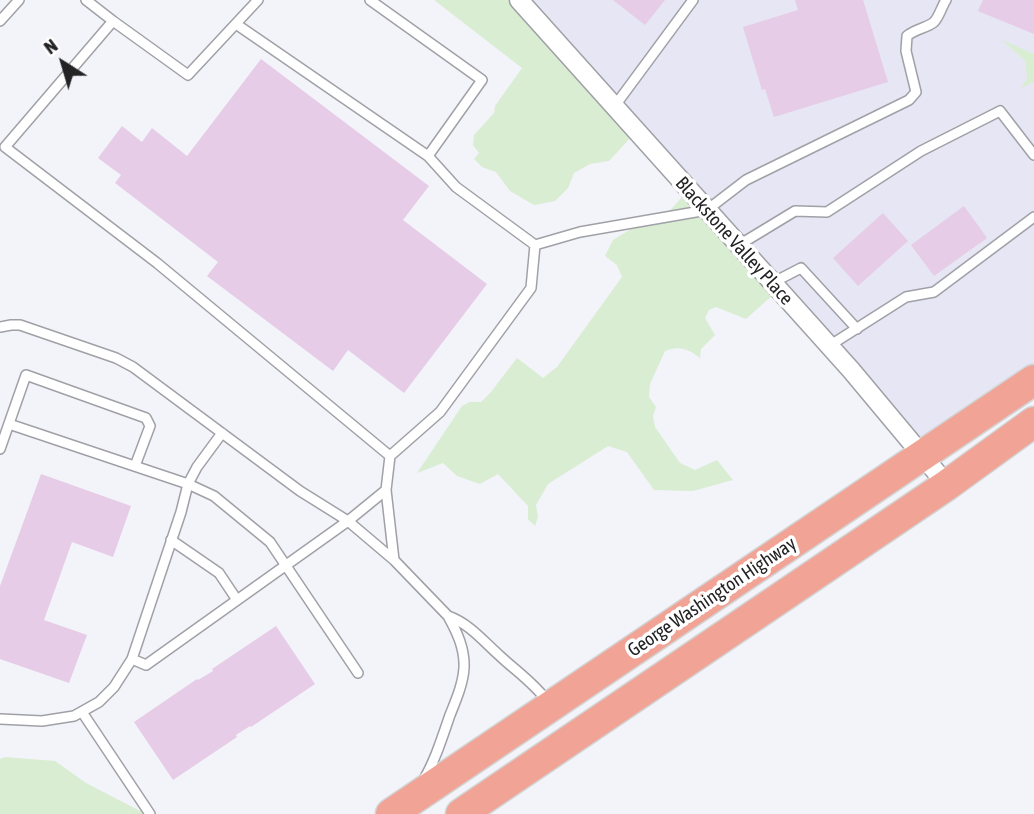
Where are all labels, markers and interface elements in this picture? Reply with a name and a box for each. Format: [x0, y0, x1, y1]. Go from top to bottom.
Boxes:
north arrow [28, 28, 98, 98]
text: N [39, 34, 61, 58]
street label: Blackstone Valley Place [670, 172, 798, 310]
street label: George Washington Highway [624, 532, 800, 662]

